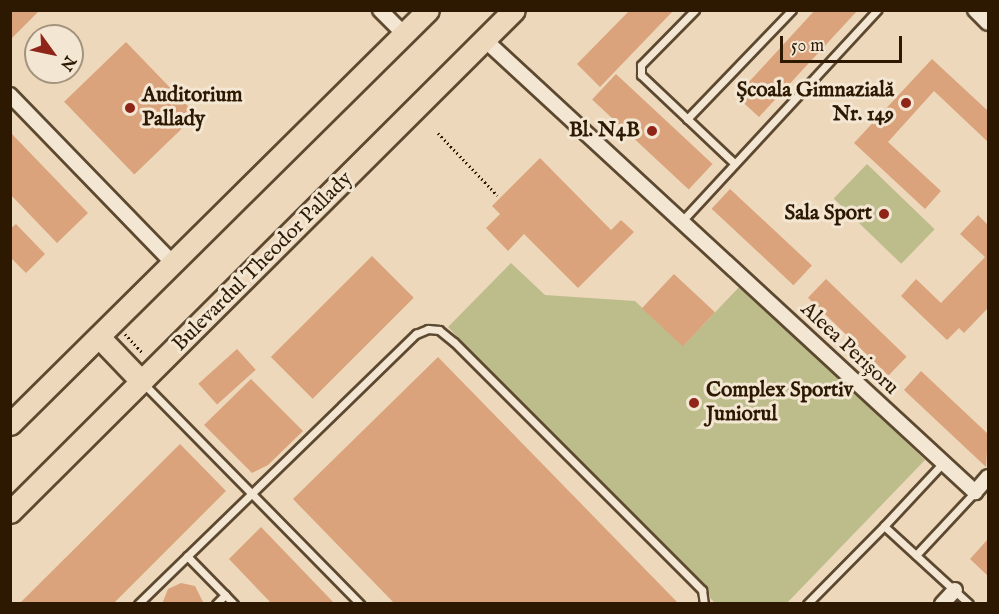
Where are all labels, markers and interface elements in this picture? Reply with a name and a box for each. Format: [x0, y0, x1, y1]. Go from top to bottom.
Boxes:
north arrow [24, 24, 84, 84]
scale bar [783, 24, 904, 62]
text: 50 m [791, 35, 824, 58]
text: N [55, 51, 80, 74]
place label: Școala Gimnazială Nr. 149 [736, 78, 894, 128]
place label: Auditorium Pallady [142, 83, 243, 133]
marker: Școala Gimnazială Nr. 149 [899, 96, 913, 110]
marker: Auditorium Pallady [123, 101, 137, 115]
place label: Bl. N4B [569, 118, 640, 144]
marker: Bl. N4B [645, 124, 659, 138]
street label: Bulevardul Theodor Pallady [168, 167, 358, 357]
place label: Sala Sport [784, 201, 872, 227]
marker: Sala Sport [877, 207, 891, 221]
street label: Aleea Perișoru [795, 297, 903, 401]
place label: Complex Sportiv Juniorul [706, 378, 853, 428]
marker: Complex Sportiv Juniorul [687, 396, 701, 410]

